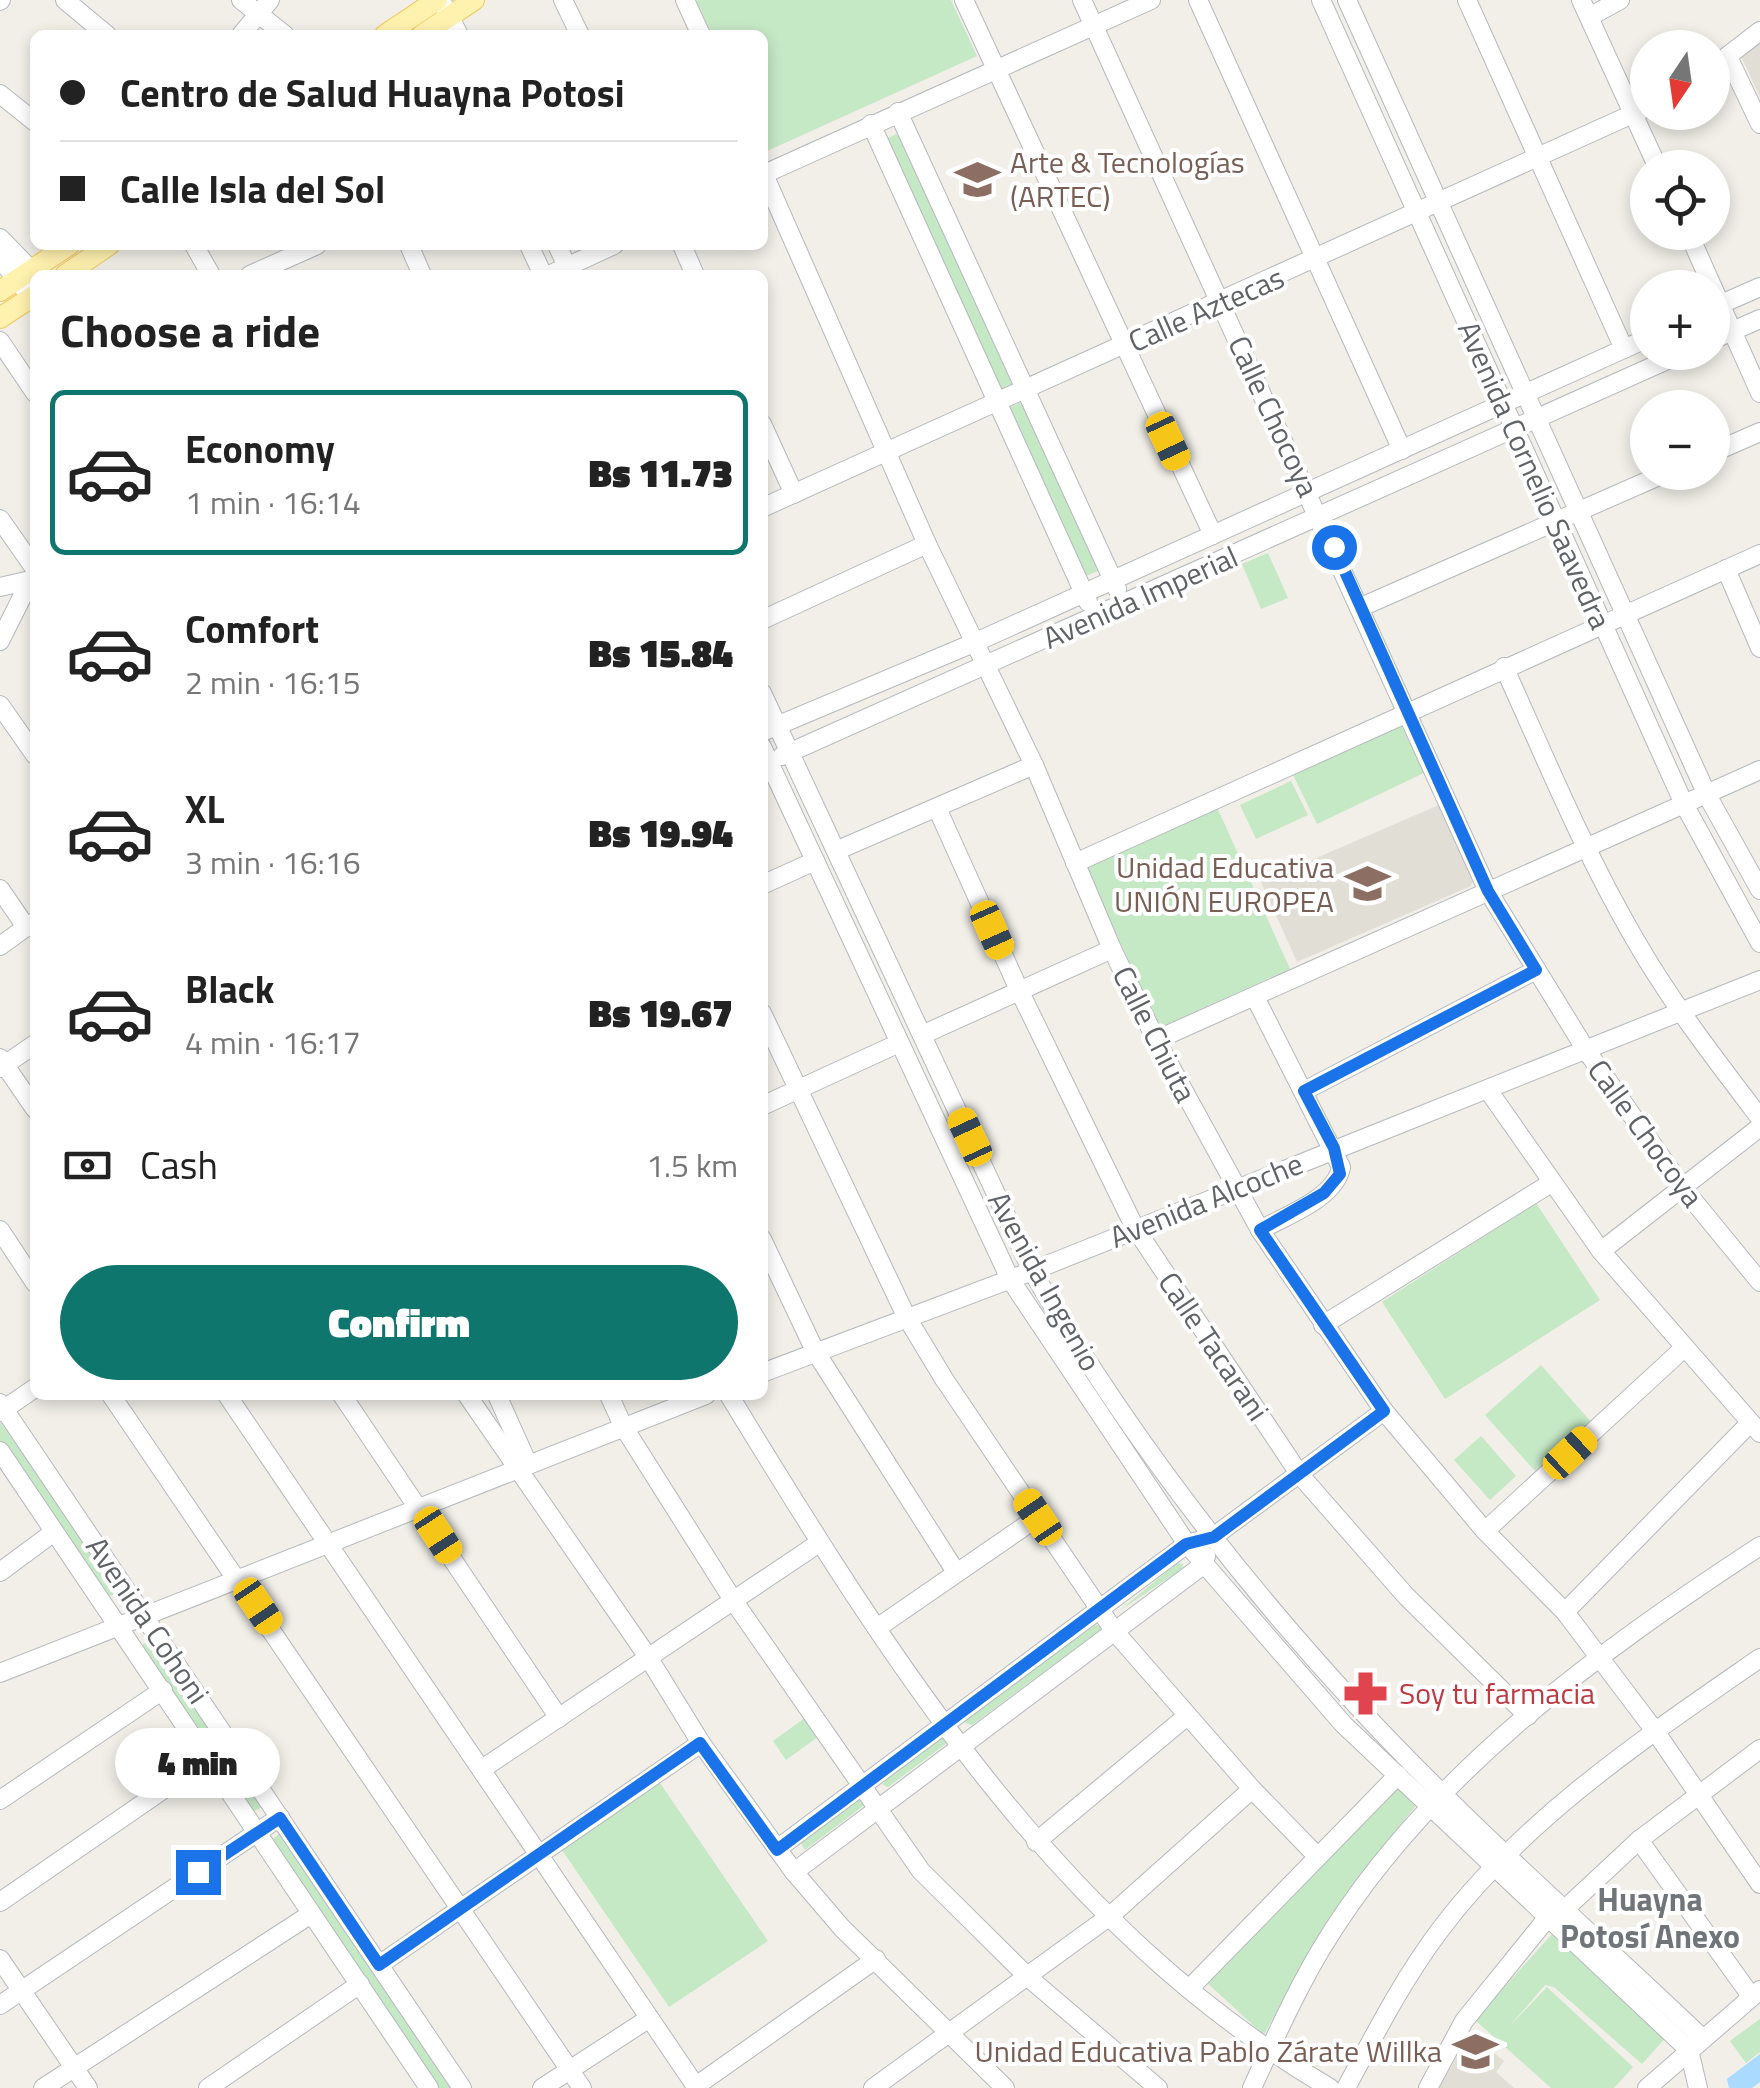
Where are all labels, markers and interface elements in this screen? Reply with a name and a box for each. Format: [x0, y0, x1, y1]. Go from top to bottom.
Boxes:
north arrow [1630, 30, 1730, 130]
map controls [1630, 30, 1730, 490]
text: Centro de Salud Huayna Potosi [120, 64, 625, 122]
place label: Arte & Tecnologías (ARTEC) [1010, 139, 1245, 219]
button: locate [1630, 150, 1730, 250]
school or university icon: Arte & Tecnologías (ARTEC) [953, 155, 1001, 203]
text: Calle Isla del Sol [120, 160, 385, 218]
street label: Calle Aztecas [1121, 254, 1291, 364]
button: + [1630, 270, 1730, 370]
text: Choose a ride [60, 296, 320, 364]
street label: Avenida Cornelio Saavedra [1446, 314, 1624, 636]
street label: Calle Chocoya [1217, 328, 1331, 504]
button: − [1630, 390, 1730, 490]
car [1142, 407, 1194, 475]
text: Economy [185, 420, 335, 478]
icon: car [65, 428, 155, 518]
text: Bs 11.73 [589, 444, 733, 502]
text: 1 min · 16:14 [185, 478, 361, 526]
route start [1312, 525, 1357, 570]
street label: Avenida Imperial [1035, 533, 1245, 661]
text: Comfort [185, 600, 319, 658]
icon: car [65, 608, 155, 698]
text: Bs 15.84 [589, 624, 733, 682]
text: 2 min · 16:15 [185, 658, 361, 706]
text: XL [185, 780, 225, 838]
icon: car [65, 788, 155, 878]
text: Bs 19.94 [589, 804, 733, 862]
text: 3 min · 16:16 [185, 838, 361, 886]
place label: Unidad Educativa UNIÓN EUROPEA [1114, 844, 1334, 924]
school or university icon: Unidad Educativa UNIÓN EUROPEA [1343, 860, 1391, 908]
car [966, 896, 1018, 964]
street label: Calle Chiuta [1101, 958, 1209, 1110]
text: Black [185, 960, 274, 1018]
icon: car [65, 968, 155, 1058]
text: Bs 19.67 [589, 984, 733, 1042]
text: 4 min · 16:17 [185, 1018, 361, 1066]
street label: Calle Chocoya [1577, 1050, 1715, 1216]
car [944, 1103, 996, 1171]
text: Cash [140, 1136, 218, 1194]
icon: cash [60, 1138, 115, 1193]
street label: Avenida Alcoche [1102, 1140, 1310, 1260]
text: 1.5 km [646, 1141, 738, 1189]
street label: Avenida Ingenio [977, 1183, 1113, 1379]
street label: Calle Tacarani [1147, 1262, 1281, 1430]
button: Confirm [60, 1265, 738, 1380]
car [1538, 1422, 1602, 1484]
car [1009, 1484, 1067, 1550]
car [409, 1502, 467, 1568]
street label: Avenida Cohoni [75, 1527, 221, 1713]
car [229, 1573, 287, 1639]
pharmacy icon: Soy tu farmacia [1342, 1669, 1390, 1717]
place label: Soy tu farmacia [1399, 1670, 1595, 1716]
callout: 4 min [116, 1727, 280, 1797]
text: 4 min [158, 1739, 237, 1787]
route end [176, 1850, 221, 1895]
district label: Huayna Potosí Anexo [1560, 1875, 1740, 1960]
school or university icon: Unidad Educativa Pablo Zárate Willka [1451, 2027, 1499, 2075]
place label: Unidad Educativa Pablo Zárate Willka [975, 2028, 1442, 2074]

